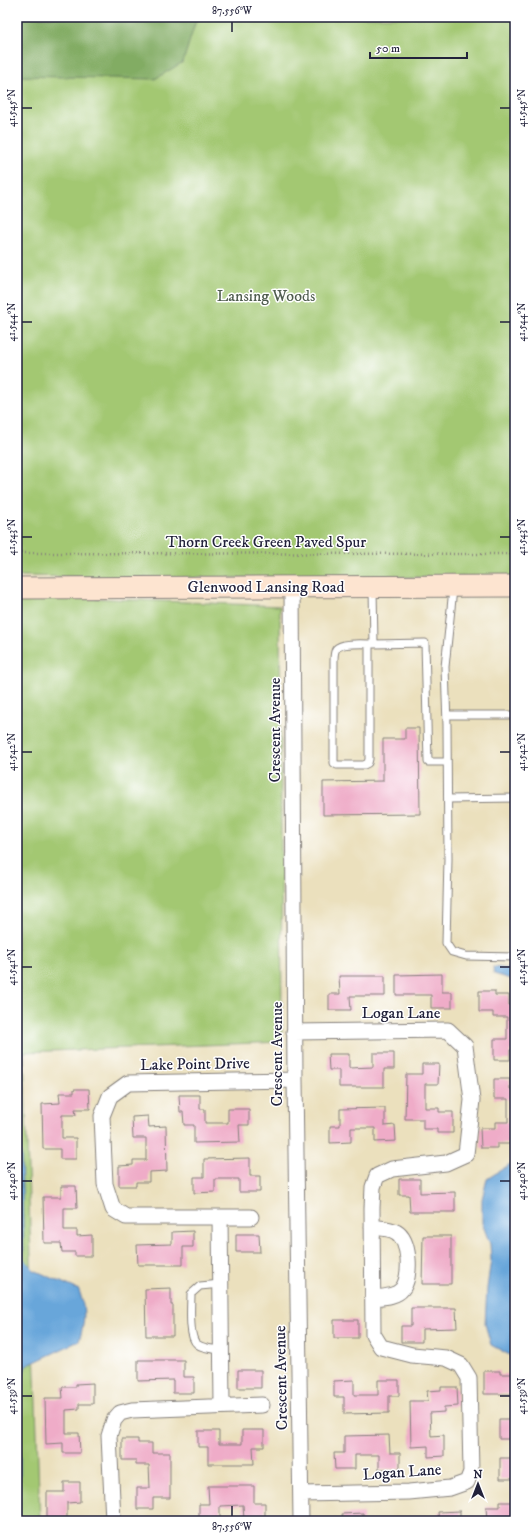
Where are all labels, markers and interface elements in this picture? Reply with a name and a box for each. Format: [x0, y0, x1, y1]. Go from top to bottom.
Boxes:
text: 87.556°W [212, 5, 253, 17]
scale bar [370, 34, 467, 60]
text: 50 m [376, 41, 400, 56]
text: 41.545°N [6, 89, 18, 127]
text: 41.545°N [516, 89, 528, 127]
park label: Lansing Woods [217, 286, 315, 306]
text: 41.544°N [6, 302, 18, 342]
text: 41.544°N [516, 302, 528, 342]
text: 41.543°N [6, 518, 18, 556]
text: 41.543°N [516, 518, 528, 556]
street label: Thorn Creek Green Paved Spur [166, 532, 366, 552]
street label: Glenwood Lansing Road [188, 577, 344, 597]
street label: Crescent Avenue [265, 677, 285, 782]
text: 41.542°N [6, 733, 18, 771]
text: 41.542°N [516, 733, 528, 771]
text: 41.541°N [6, 949, 18, 985]
text: 41.541°N [516, 949, 528, 985]
street label: Crescent Avenue [267, 1001, 287, 1106]
street label: Logan Lane [362, 1003, 441, 1023]
street label: Lake Point Drive [140, 1053, 250, 1075]
text: 41.540°N [6, 1162, 18, 1200]
text: 41.540°N [516, 1162, 528, 1200]
street label: Crescent Avenue [270, 1325, 292, 1431]
text: 41.539°N [6, 1378, 18, 1414]
text: 41.539°N [516, 1378, 528, 1414]
street label: Logan Lane [362, 1459, 442, 1485]
north arrow [458, 1464, 498, 1504]
text: N [473, 1468, 483, 1482]
text: 87.556°W [212, 1521, 253, 1533]

